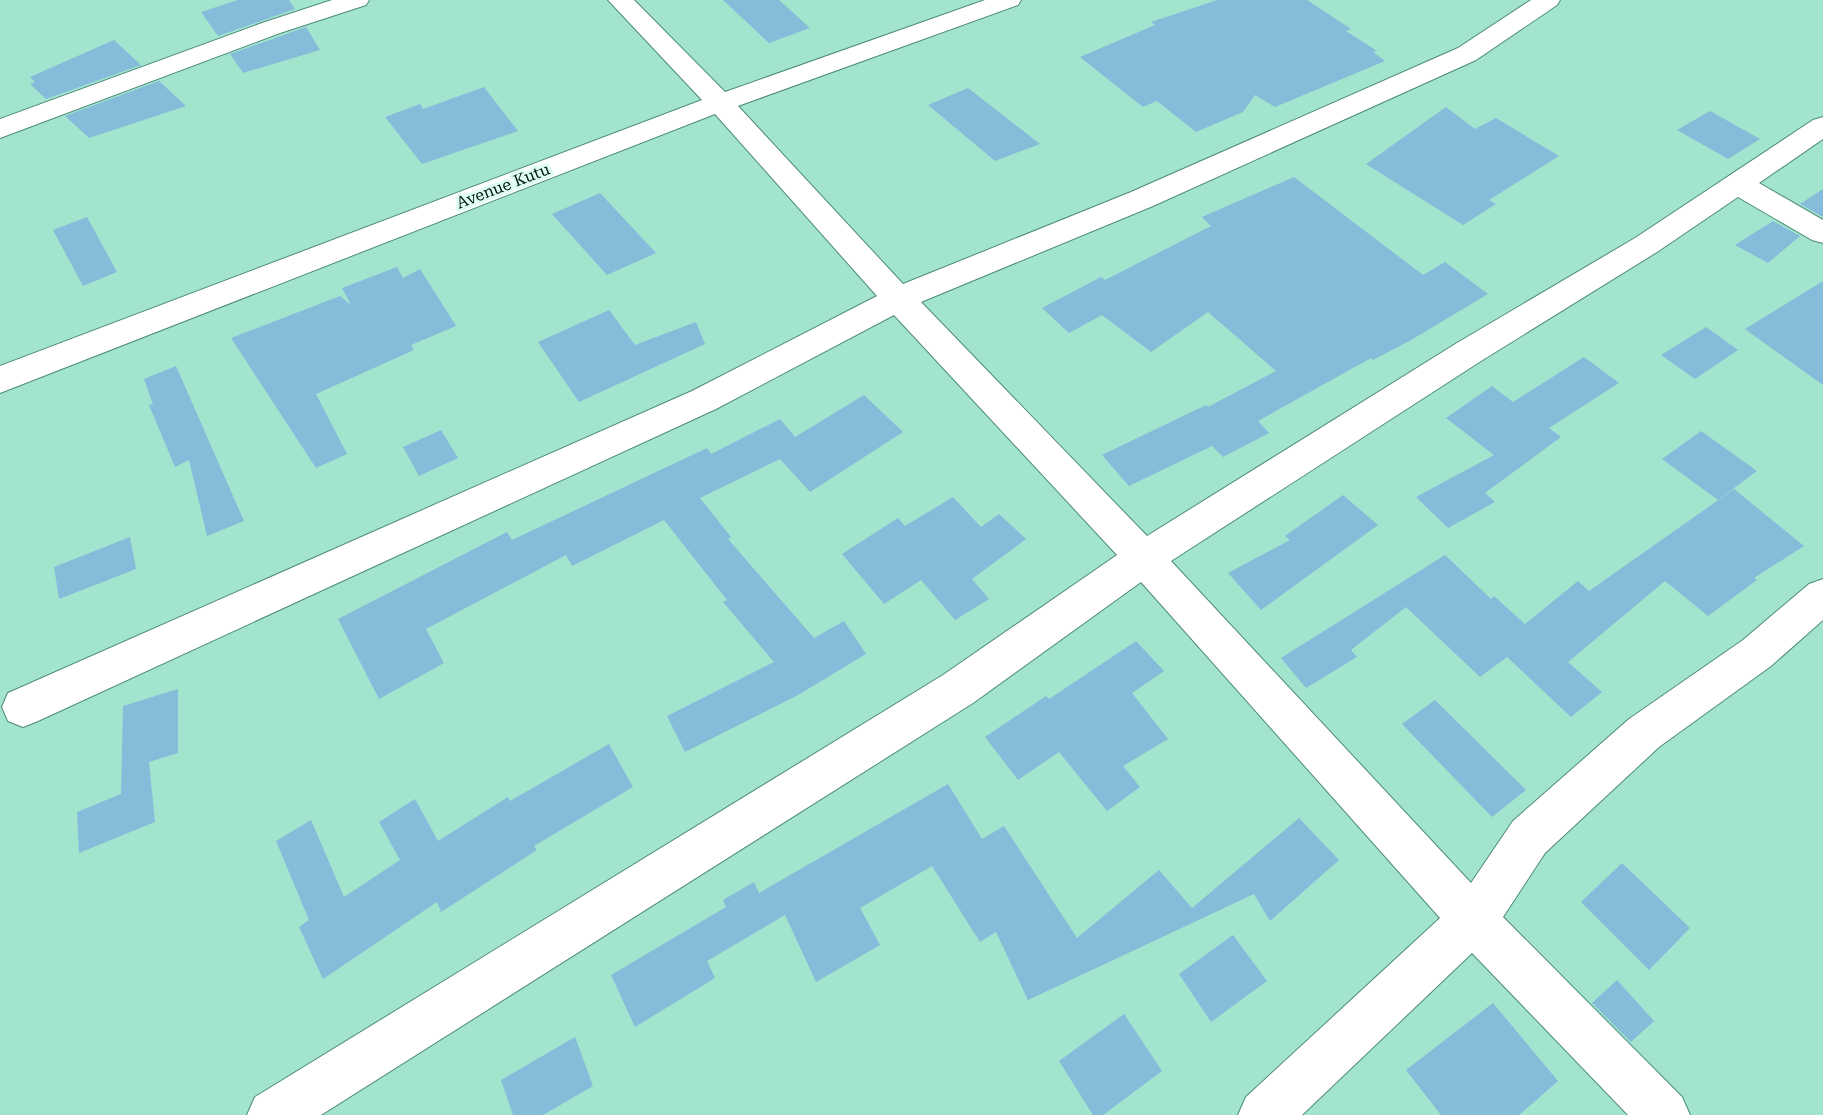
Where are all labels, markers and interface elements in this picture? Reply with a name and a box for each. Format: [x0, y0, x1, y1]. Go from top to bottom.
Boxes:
street label: Avenue Kutu [454, 159, 552, 213]

